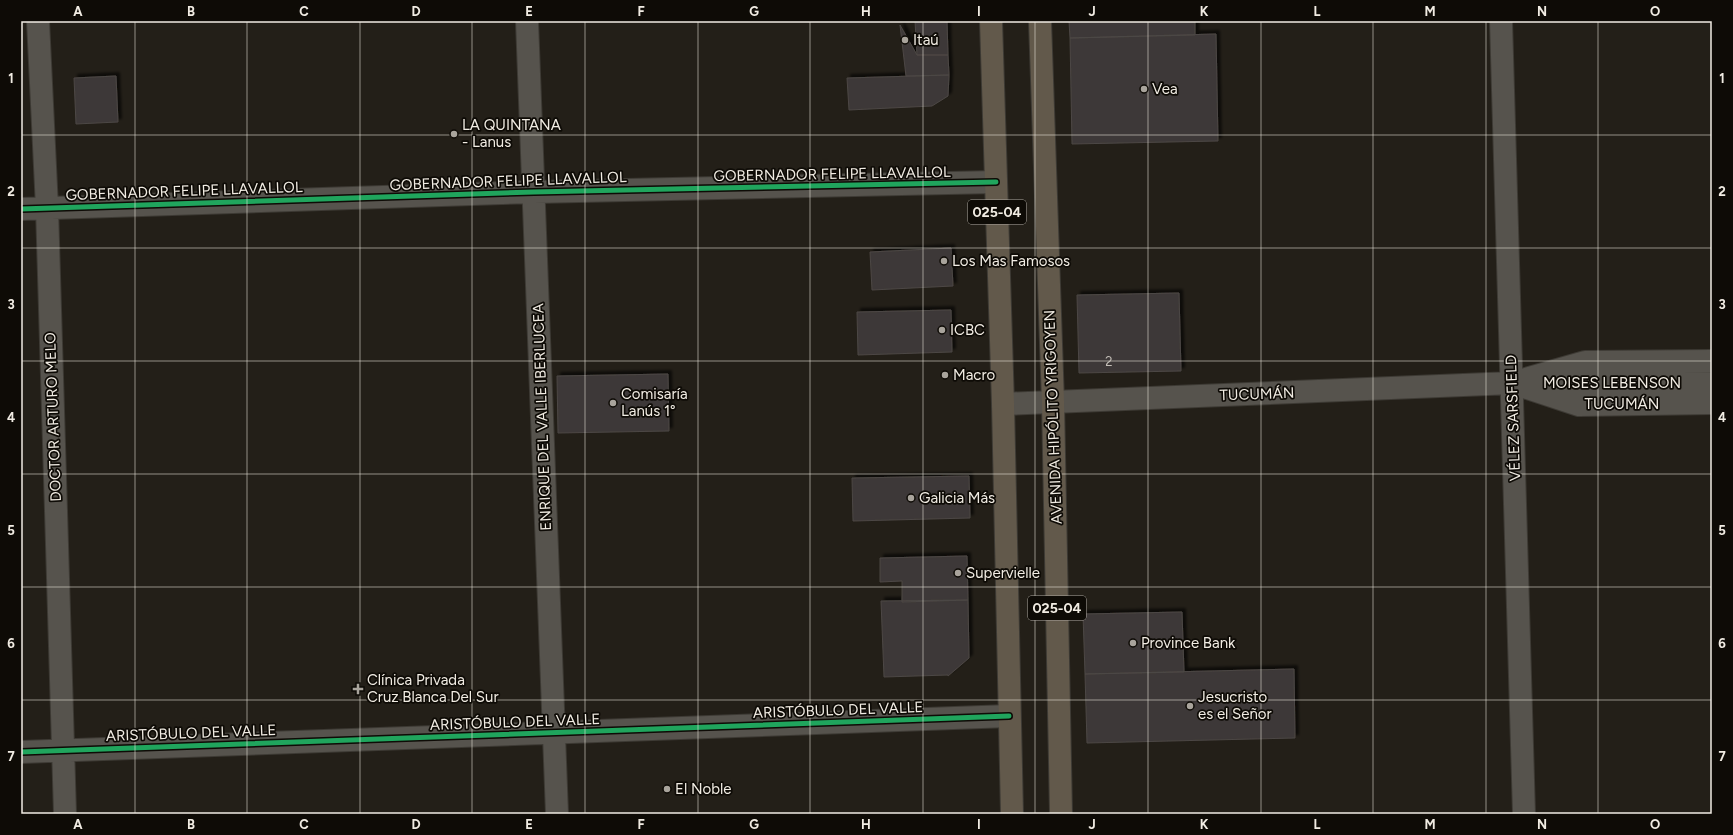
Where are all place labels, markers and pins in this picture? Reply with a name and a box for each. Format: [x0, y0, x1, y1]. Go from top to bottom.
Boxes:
place label: Itaú [913, 31, 939, 49]
marker: Itaú [900, 35, 910, 45]
place label: Vea [1152, 80, 1178, 98]
marker: Vea [1139, 84, 1149, 94]
place label: LA QUINTANA - Lanus [462, 116, 561, 151]
marker: LA QUINTANA - Lanus [449, 129, 459, 139]
place label: Los Mas Famosos [952, 252, 1070, 270]
marker: Los Mas Famosos [939, 256, 949, 266]
place label: ICBC [950, 321, 985, 339]
marker: ICBC [937, 325, 947, 335]
place label: Macro [953, 366, 996, 384]
marker: Macro [940, 370, 950, 380]
place label: Comisaría Lanús 1° [621, 385, 688, 420]
marker: Comisaría Lanús 1° [608, 398, 618, 408]
place label: Galicia Más [919, 489, 995, 507]
marker: Galicia Más [906, 493, 916, 503]
place label: Supervielle [966, 564, 1040, 582]
marker: Supervielle [953, 568, 963, 578]
place label: Province Bank [1141, 634, 1236, 652]
marker: Province Bank [1128, 638, 1138, 648]
place label: Clínica Privada Cruz Blanca Del Sur [367, 671, 498, 706]
marker: Clínica Privada Cruz Blanca Del Sur [352, 683, 364, 695]
place label: Jesucristo es el Señor [1198, 688, 1272, 723]
marker: Jesucristo es el Señor [1185, 701, 1195, 711]
place label: El Noble [675, 780, 731, 798]
marker: El Noble [662, 784, 672, 794]

